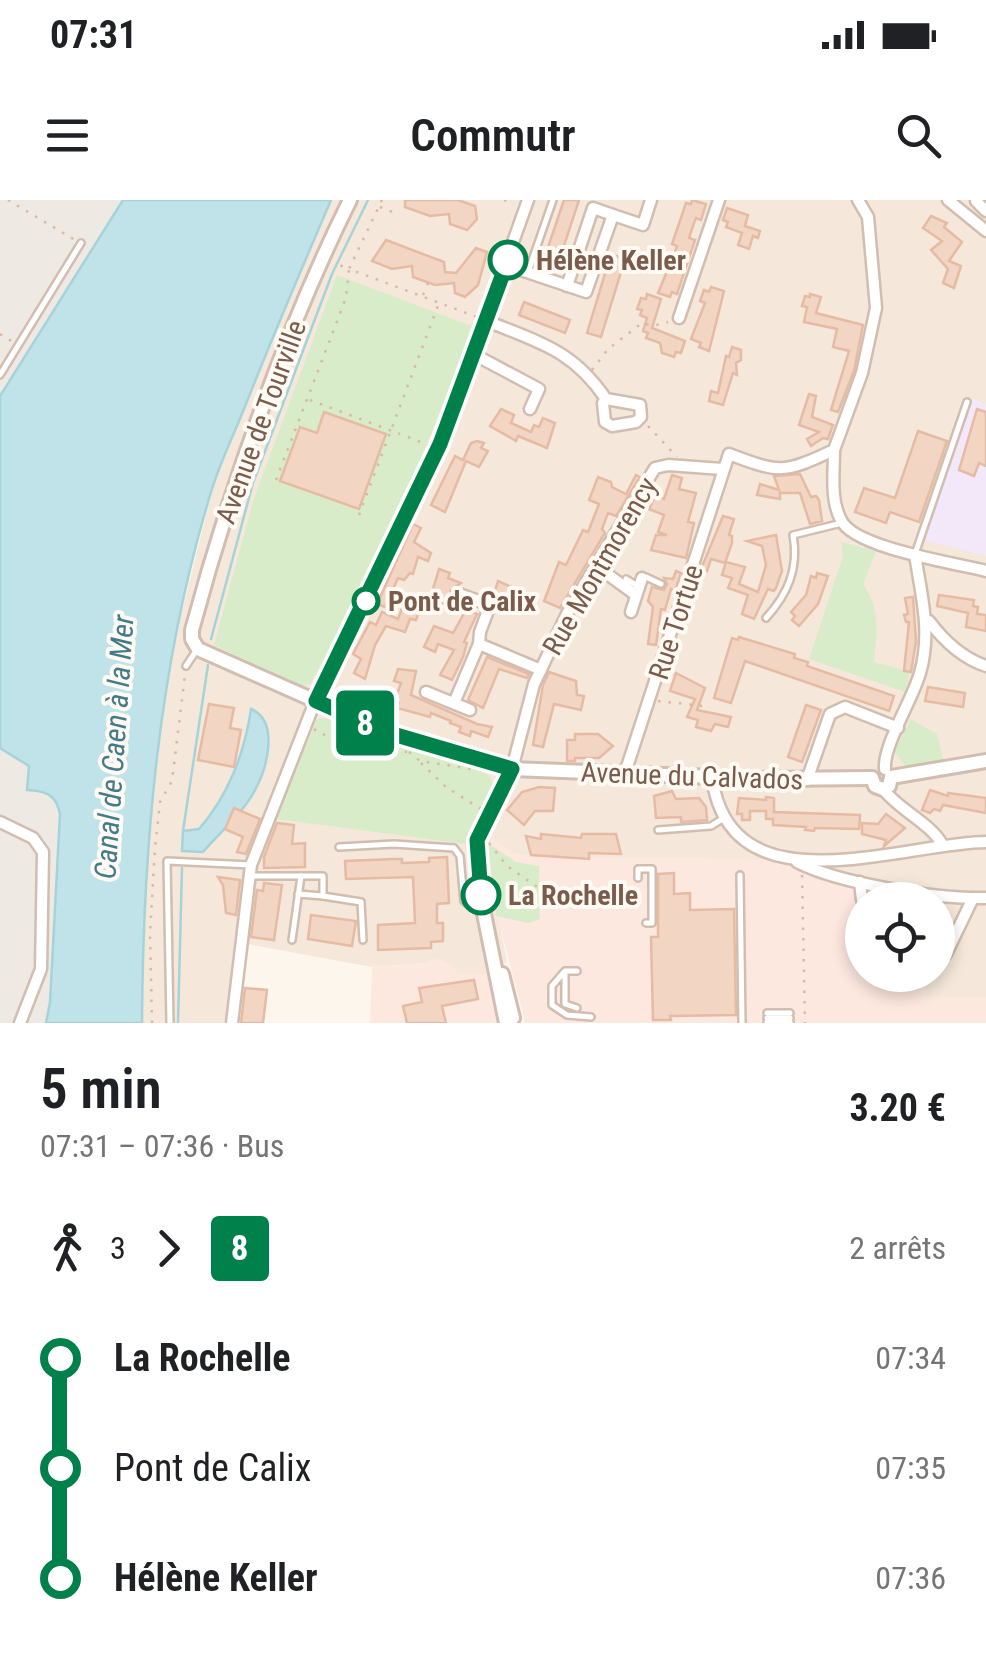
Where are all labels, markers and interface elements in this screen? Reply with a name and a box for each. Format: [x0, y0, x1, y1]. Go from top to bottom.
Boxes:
text: 07:31 [50, 13, 137, 57]
icon: menu [40, 108, 95, 163]
icon: search [891, 108, 946, 163]
text: Commutr [410, 109, 576, 162]
marker: Hélène Keller [489, 241, 527, 279]
place label: Hélène Keller [536, 244, 686, 277]
street label: Avenue de Tourville [209, 316, 313, 528]
street label: Rue Montmorency [536, 471, 664, 661]
street label: Rue Tortue [642, 560, 710, 684]
place label: Pont de Calix [388, 585, 536, 618]
marker: Pont de Calix [353, 588, 379, 614]
water label: Canal de Caen à la Mer [87, 613, 141, 880]
line badge: 8 [332, 690, 398, 756]
text: 8 [356, 703, 374, 744]
street label: Avenue du Calvados [580, 756, 804, 796]
marker: La Rochelle [462, 876, 500, 914]
place label: La Rochelle [508, 879, 638, 912]
map controls [845, 882, 955, 992]
button: locate [845, 882, 955, 992]
text: 5 min [40, 1057, 162, 1121]
text: 3.20 € [849, 1086, 946, 1130]
text: 07:31 – 07:36 · Bus [40, 1127, 284, 1165]
icon: walk [40, 1221, 95, 1276]
icon: forward [141, 1221, 196, 1276]
text: 8 [231, 1228, 249, 1269]
text: 3 [110, 1229, 126, 1267]
text: 2 arrêts [849, 1229, 946, 1267]
text: La Rochelle [114, 1336, 290, 1380]
text: 07:34 [875, 1339, 946, 1377]
text: Pont de Calix [114, 1446, 312, 1490]
text: 07:35 [875, 1449, 946, 1487]
text: Hélène Keller [114, 1556, 318, 1600]
text: 07:36 [875, 1559, 946, 1597]

